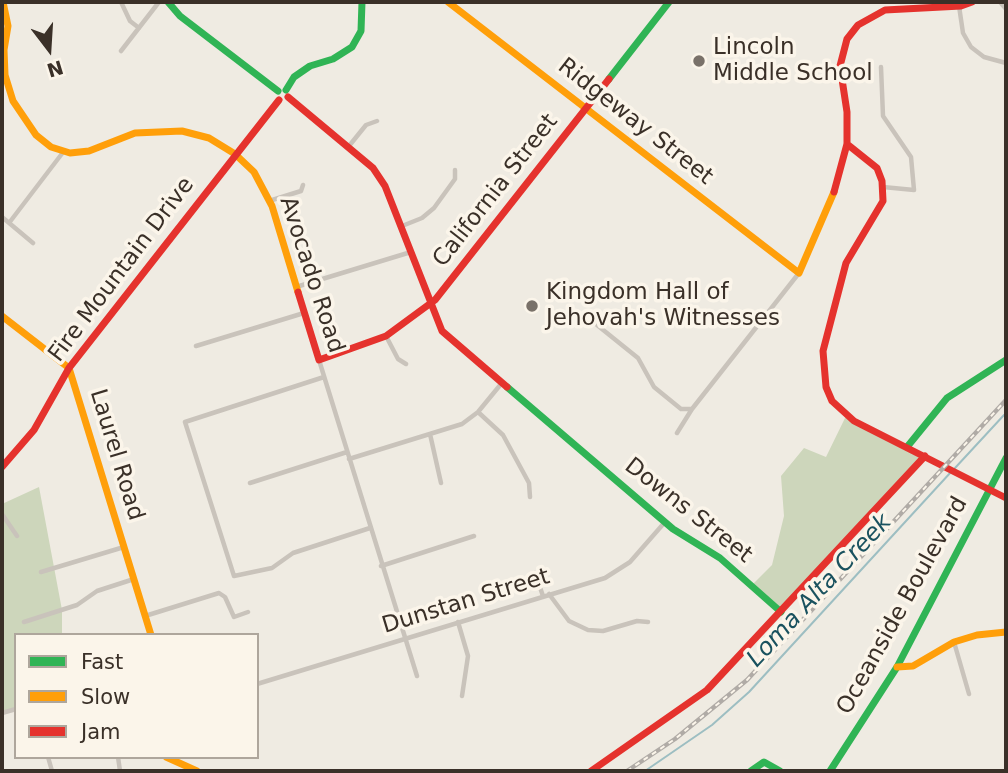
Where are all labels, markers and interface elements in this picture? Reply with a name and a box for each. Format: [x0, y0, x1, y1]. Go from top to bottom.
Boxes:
north arrow [14, 14, 84, 84]
place label: Lincoln Middle School [713, 34, 873, 88]
street label: Ridgeway Street [552, 53, 718, 191]
marker: Lincoln Middle School [691, 53, 707, 69]
text: N [44, 56, 66, 82]
street label: California Street [428, 109, 564, 273]
street label: Fire Mountain Drive [44, 172, 200, 368]
street label: Avocado Road [273, 193, 349, 357]
place label: Kingdom Hall of Jehovah's Witnesses [546, 279, 780, 333]
marker: Kingdom Hall of Jehovah's Witnesses [524, 298, 540, 314]
street label: Laurel Road [83, 386, 149, 524]
street label: Downs Street [619, 453, 757, 569]
street label: Oceanside Boulevard [832, 492, 974, 720]
water label: Loma Alta Creek [742, 509, 898, 673]
street label: Dunstan Street [379, 563, 553, 641]
legend [14, 633, 259, 759]
text: Fast [81, 650, 123, 674]
text: Slow [81, 685, 130, 709]
text: Jam [81, 720, 121, 744]

